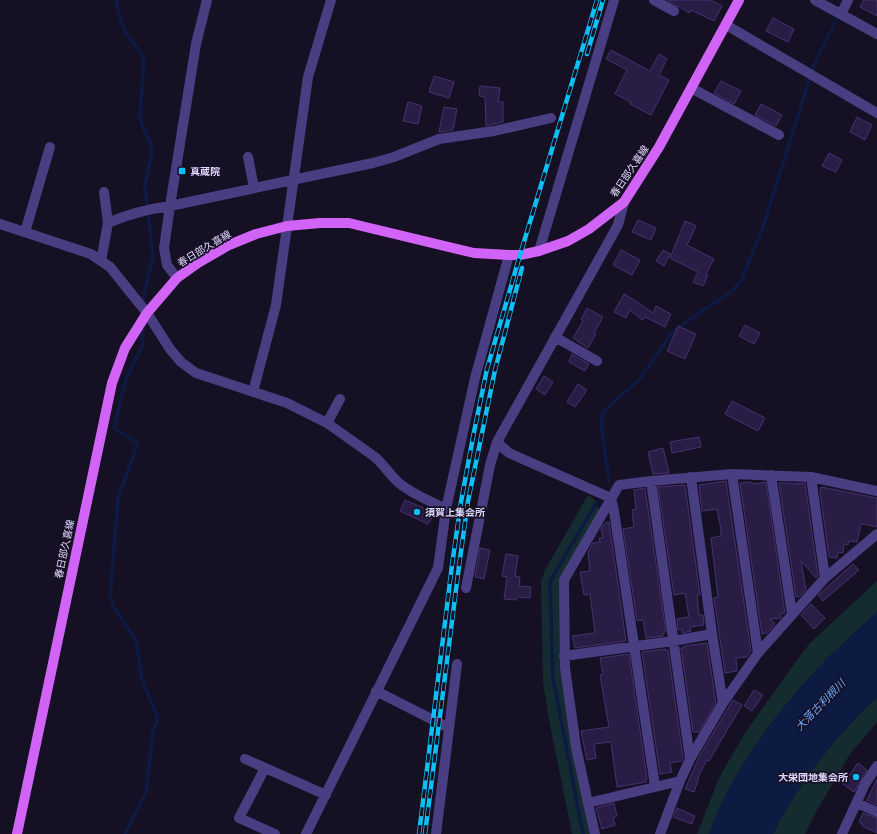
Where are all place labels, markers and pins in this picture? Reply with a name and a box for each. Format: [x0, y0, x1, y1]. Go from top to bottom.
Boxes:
place label: 真蔵院 [190, 165, 220, 177]
marker: 真蔵院 [177, 166, 187, 176]
place label: 須賀上集会所 [425, 506, 485, 518]
marker: 須賀上集会所 [412, 507, 422, 517]
place label: 大栄団地集会所 [778, 771, 848, 783]
marker: 大栄団地集会所 [851, 772, 861, 782]

